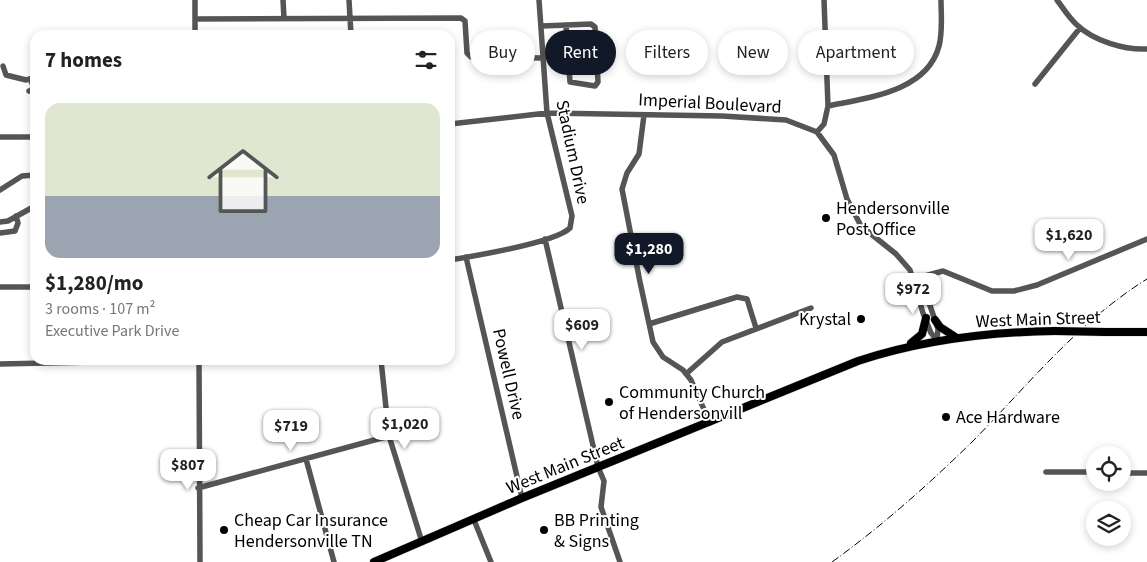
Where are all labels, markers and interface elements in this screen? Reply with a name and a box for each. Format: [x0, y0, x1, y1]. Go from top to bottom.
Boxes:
chip: Buy [470, 30, 535, 75]
chip: Rent [545, 30, 616, 75]
chip: Filters [626, 30, 708, 75]
chip: New [718, 30, 788, 75]
chip: Apartment [798, 30, 914, 75]
text: 7 homes [45, 45, 122, 75]
icon: filters [412, 46, 440, 74]
street label: Imperial Boulevard [638, 87, 782, 120]
street label: Stadium Drive [549, 98, 596, 206]
icon: home [198, 136, 288, 226]
place label: Hendersonville Post Office [836, 196, 950, 242]
marker: Hendersonville Post Office [820, 212, 832, 224]
pin: $1,620 [1028, 218, 1110, 261]
text: $1,620 [1045, 224, 1093, 246]
pin: $1,280 [608, 232, 690, 275]
text: $1,280 [625, 238, 673, 260]
text: $1,280/mo [45, 268, 144, 298]
pin: $972 [883, 272, 943, 315]
text: $972 [896, 278, 930, 300]
text: 3 rooms · 107 m² [45, 298, 155, 320]
street label: West Main Street [975, 305, 1101, 334]
place label: Krystal [799, 307, 851, 332]
pin: $609 [552, 308, 612, 351]
marker: Krystal [855, 313, 867, 325]
text: $609 [565, 314, 599, 336]
text: Executive Park Drive [45, 320, 179, 342]
street label: Powell Drive [486, 326, 531, 422]
place label: Community Church of Hendersonvill [619, 380, 765, 426]
marker: Community Church of Hendersonvill [603, 396, 615, 408]
place label: Ace Hardware [956, 405, 1060, 430]
pin: $1,020 [364, 408, 446, 450]
pin: $719 [261, 410, 321, 452]
marker: Ace Hardware [940, 411, 952, 423]
text: $1,020 [381, 413, 429, 435]
text: $719 [274, 415, 308, 437]
street label: West Main Street [503, 430, 628, 500]
map controls [1086, 446, 1131, 546]
button: locate [1086, 446, 1131, 491]
pin: $807 [158, 448, 218, 491]
text: $807 [171, 454, 205, 476]
button: layers [1086, 501, 1131, 546]
place label: Cheap Car Insurance Hendersonville TN [234, 508, 388, 554]
place label: BB Printing & Signs [554, 508, 639, 554]
marker: Cheap Car Insurance Hendersonville TN [218, 524, 230, 536]
marker: BB Printing & Signs [538, 524, 550, 536]

